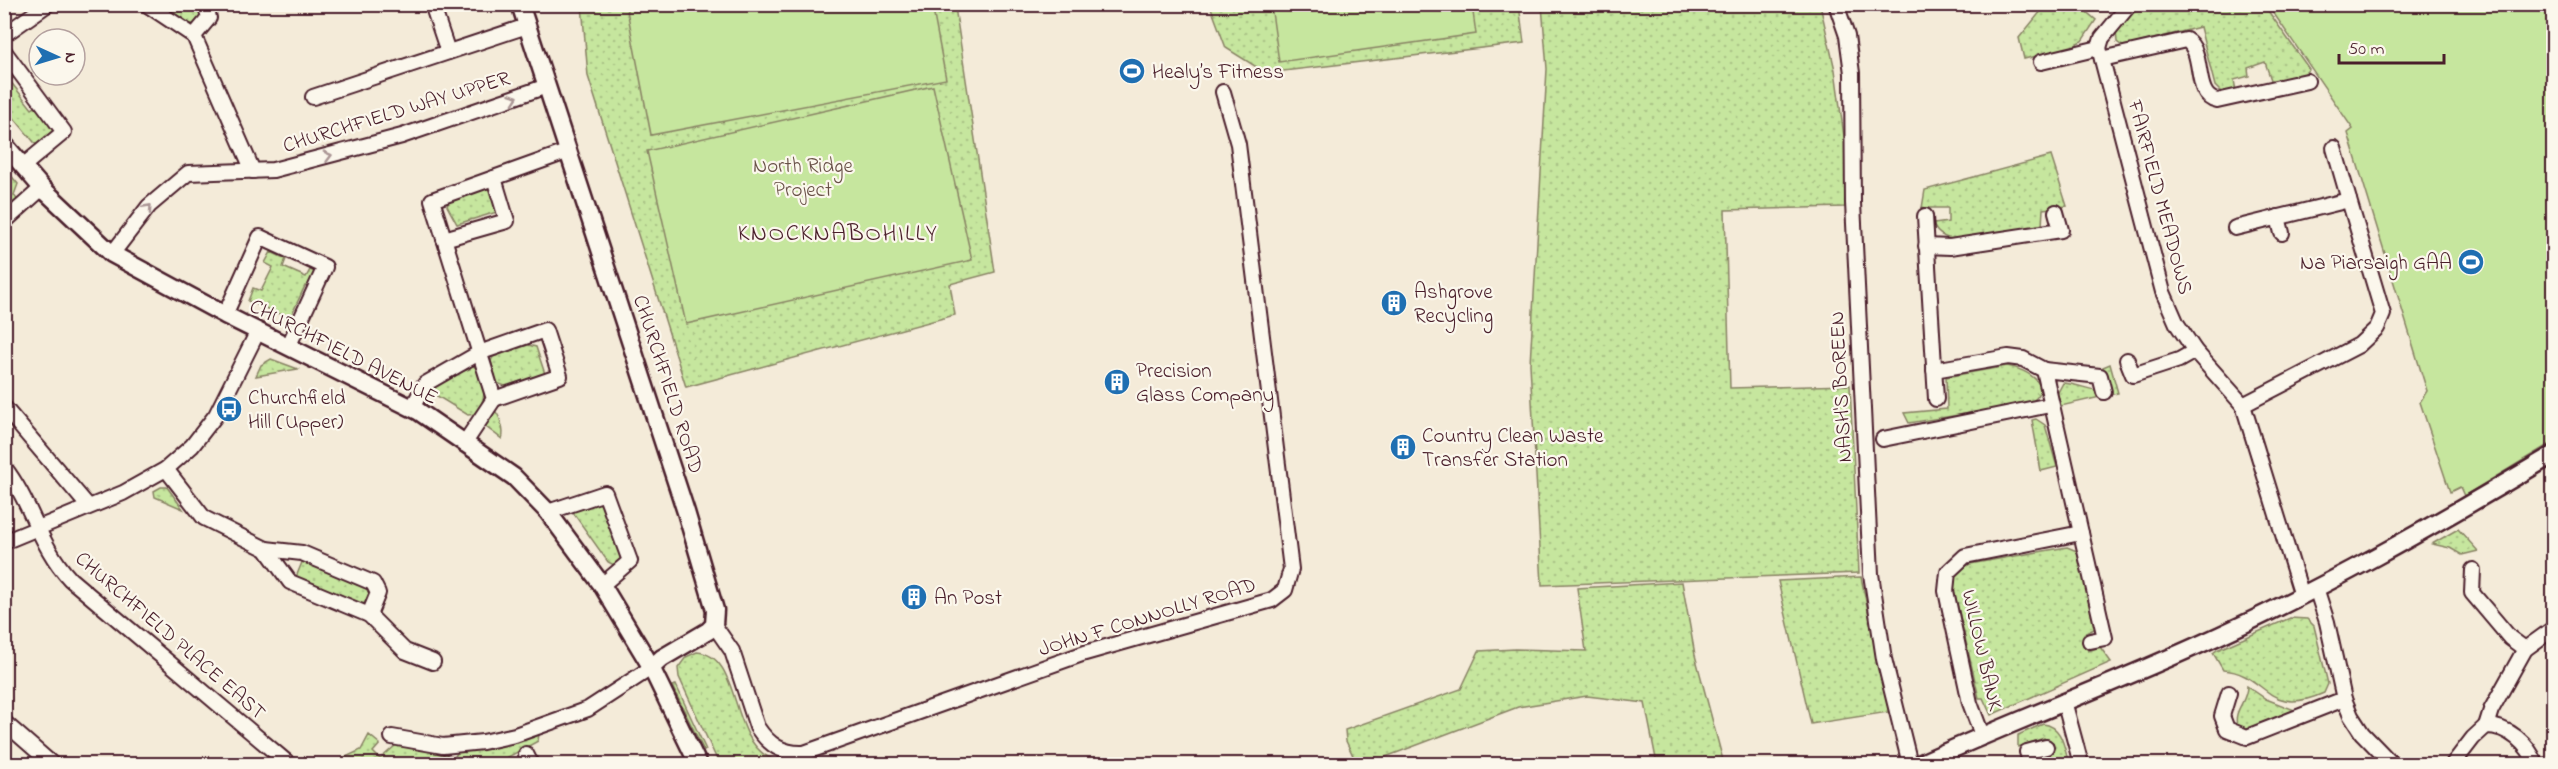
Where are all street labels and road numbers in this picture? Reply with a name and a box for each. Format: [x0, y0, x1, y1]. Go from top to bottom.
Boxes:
street label: CHURCHFIELD WAY UPPER [279, 64, 514, 162]
street label: FAIRFIELD MEADOWS [2118, 96, 2199, 298]
street label: CHURCHFIELD ROAD [624, 291, 710, 478]
street label: CHURCHFIELD AVENUE [244, 292, 443, 413]
street label: NASH'S BOREEN [1823, 310, 1861, 463]
street label: CHURCHFIELD PLACE EAST [68, 545, 272, 728]
street label: JOHN F CONNOLLY ROAD [1035, 571, 1260, 665]
street label: WILLOW BANK [1953, 587, 2010, 715]

